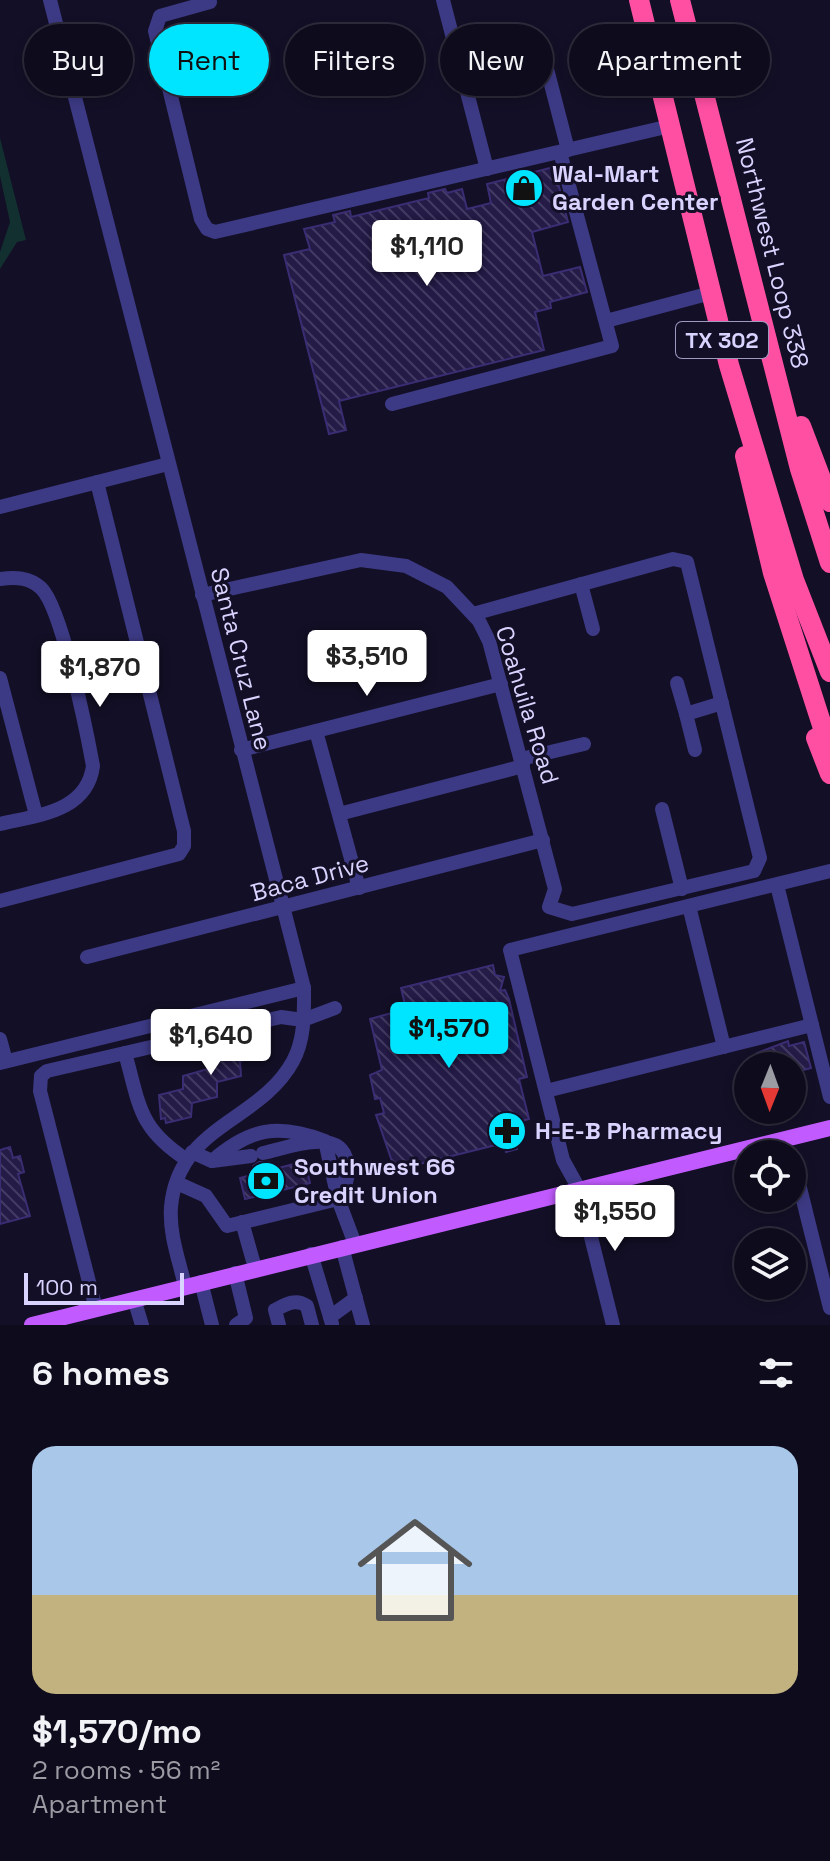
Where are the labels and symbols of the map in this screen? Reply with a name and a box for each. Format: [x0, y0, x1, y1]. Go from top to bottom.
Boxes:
street label: Northwest Loop 338 [729, 134, 816, 371]
place label: Wal-Mart Garden Center [552, 158, 719, 217]
shop icon: Wal-Mart Garden Center [503, 167, 545, 209]
pin: $1,110 [362, 220, 492, 288]
road number: TX 302 [676, 322, 768, 358]
street label: Santa Cruz Lane [204, 564, 279, 754]
street label: Coahuila Road [489, 622, 566, 788]
pin: $3,510 [302, 630, 432, 698]
pin: $1,870 [35, 641, 165, 709]
street label: Baca Drive [247, 847, 372, 908]
pin: $1,570 [384, 1002, 514, 1070]
pin: $1,640 [146, 1009, 276, 1077]
north arrow [734, 1052, 806, 1124]
pharmacy icon: H-E-B Pharmacy [486, 1110, 528, 1152]
place label: H-E-B Pharmacy [535, 1115, 722, 1146]
place label: Southwest 66 Credit Union [294, 1151, 455, 1210]
bank icon: Southwest 66 Credit Union [245, 1160, 287, 1202]
pin: $1,550 [550, 1185, 680, 1253]
scale bar [24, 1269, 184, 1305]

